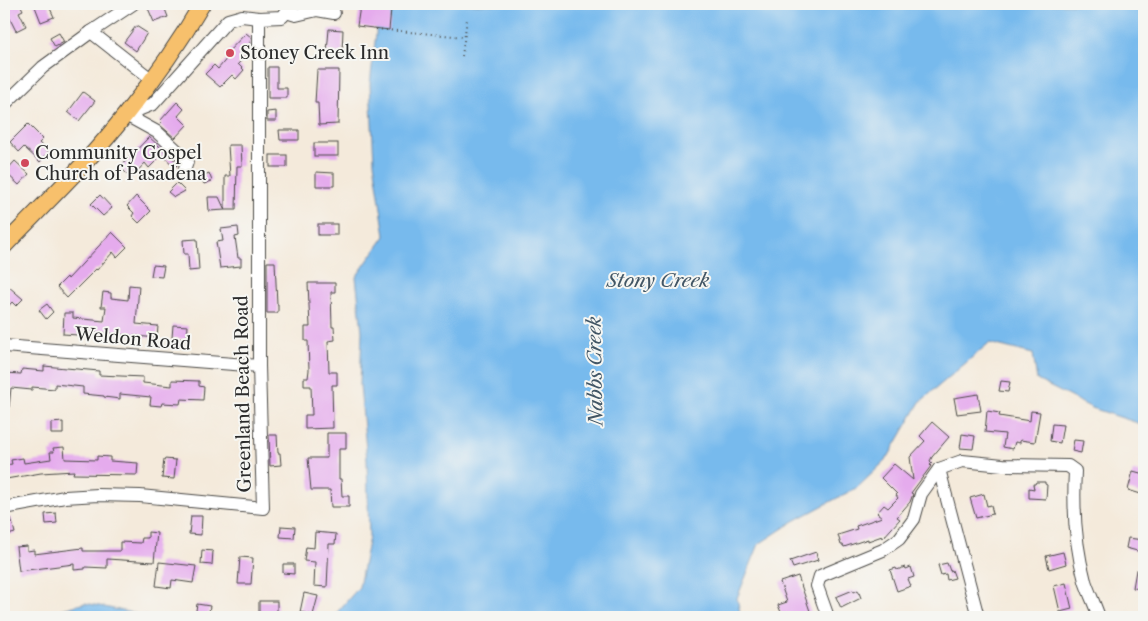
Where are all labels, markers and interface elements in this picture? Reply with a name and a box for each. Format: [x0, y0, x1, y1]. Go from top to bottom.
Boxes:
place label: Stoney Creek Inn [240, 42, 389, 64]
marker: Stoney Creek Inn [224, 47, 236, 59]
place label: Community Gospel Church of Pasadena [35, 142, 207, 185]
marker: Community Gospel Church of Pasadena [19, 157, 31, 169]
water label: Stony Creek [606, 269, 709, 292]
street label: Greenland Beach Road [230, 295, 256, 493]
water label: Nabbs Creek [583, 316, 607, 428]
street label: Weldon Road [73, 323, 192, 355]

